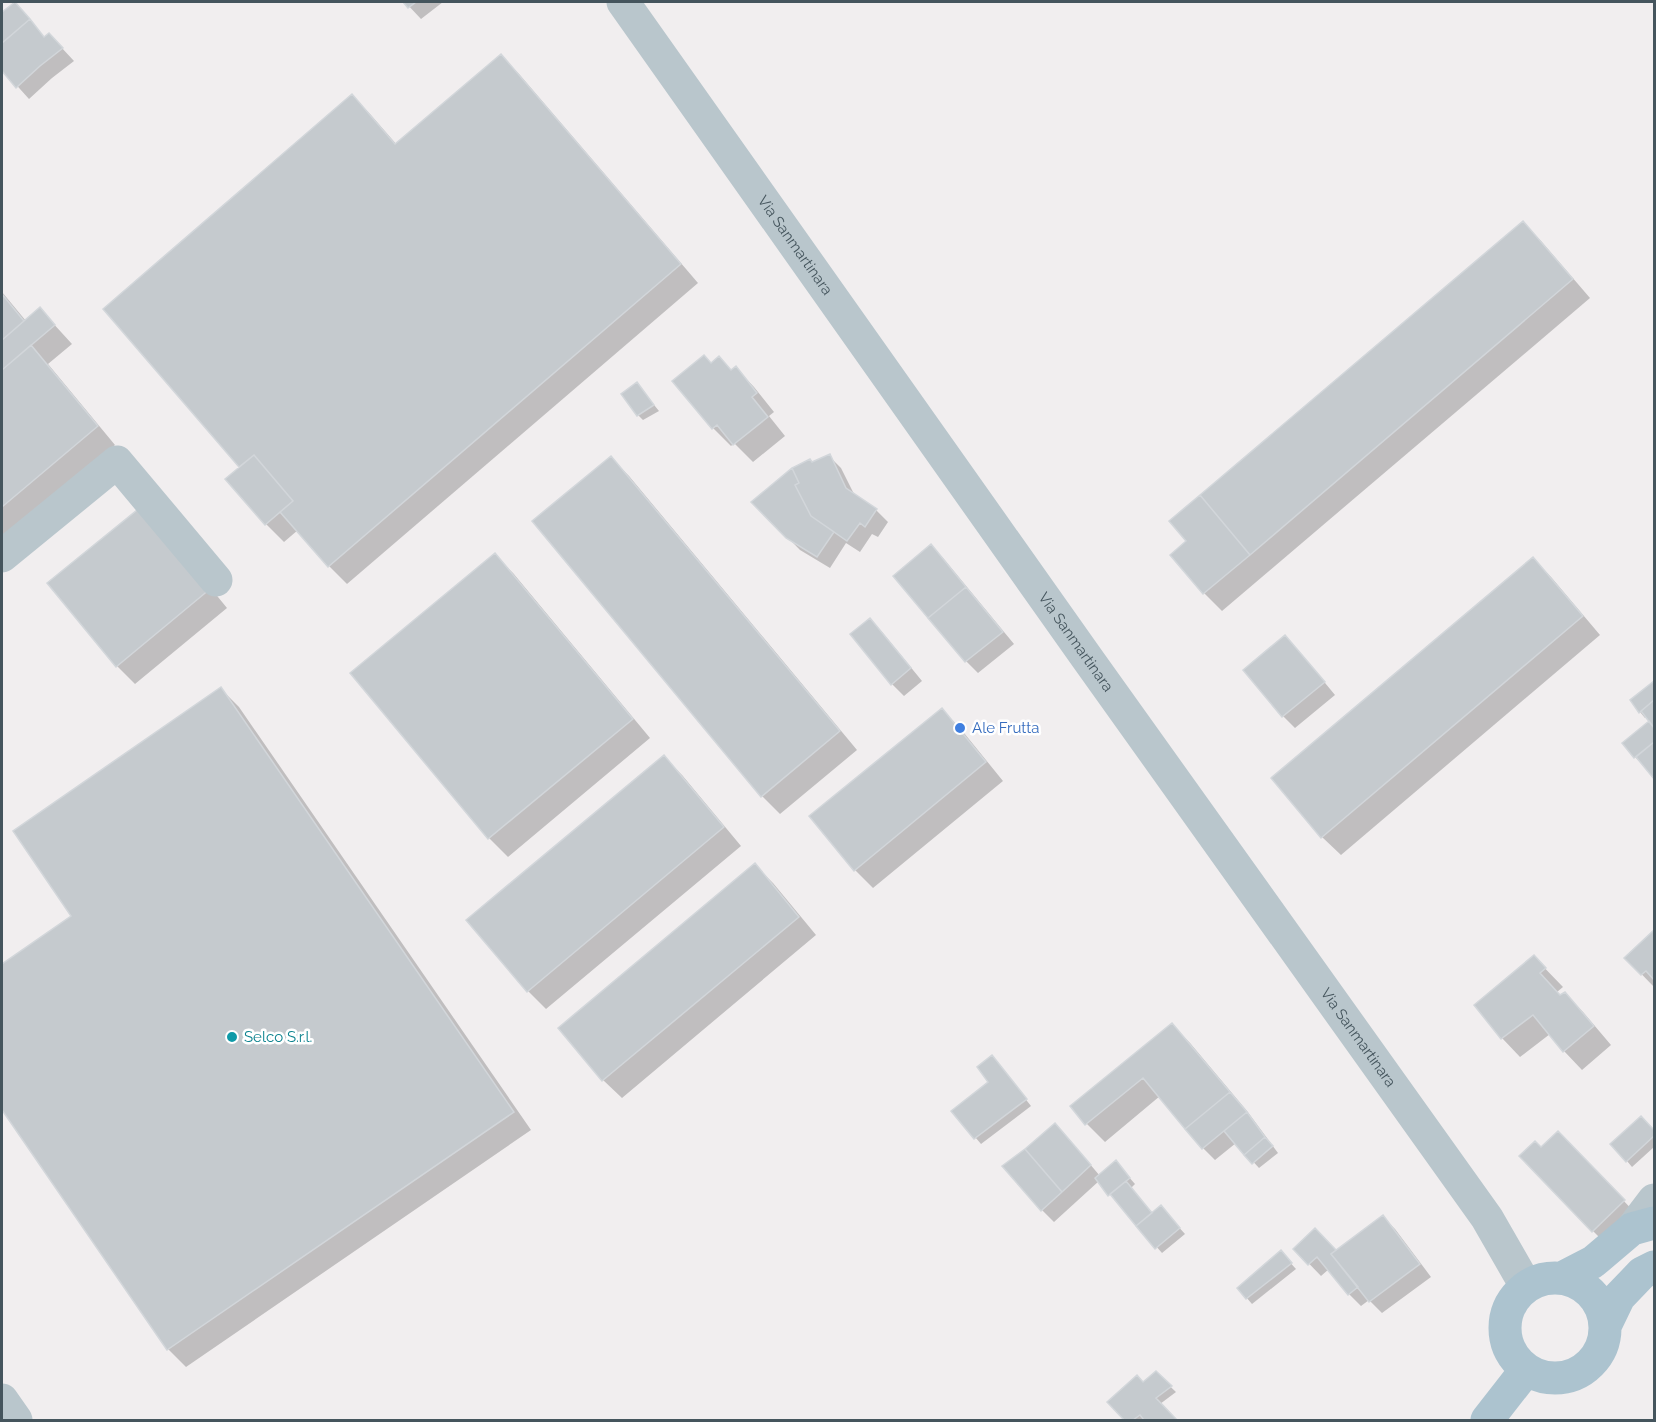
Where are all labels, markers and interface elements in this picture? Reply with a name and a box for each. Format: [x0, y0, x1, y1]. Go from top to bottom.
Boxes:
street label: Via Sanmartinara [754, 192, 836, 298]
street label: Via Sanmartinara [1034, 589, 1117, 695]
place label: Ale Frutta [972, 719, 1040, 737]
marker: Ale Frutta [953, 721, 967, 735]
street label: Via Sanmartinara [1317, 985, 1400, 1091]
place label: Selco S.r.l. [244, 1028, 312, 1046]
marker: Selco S.r.l. [225, 1030, 239, 1044]

